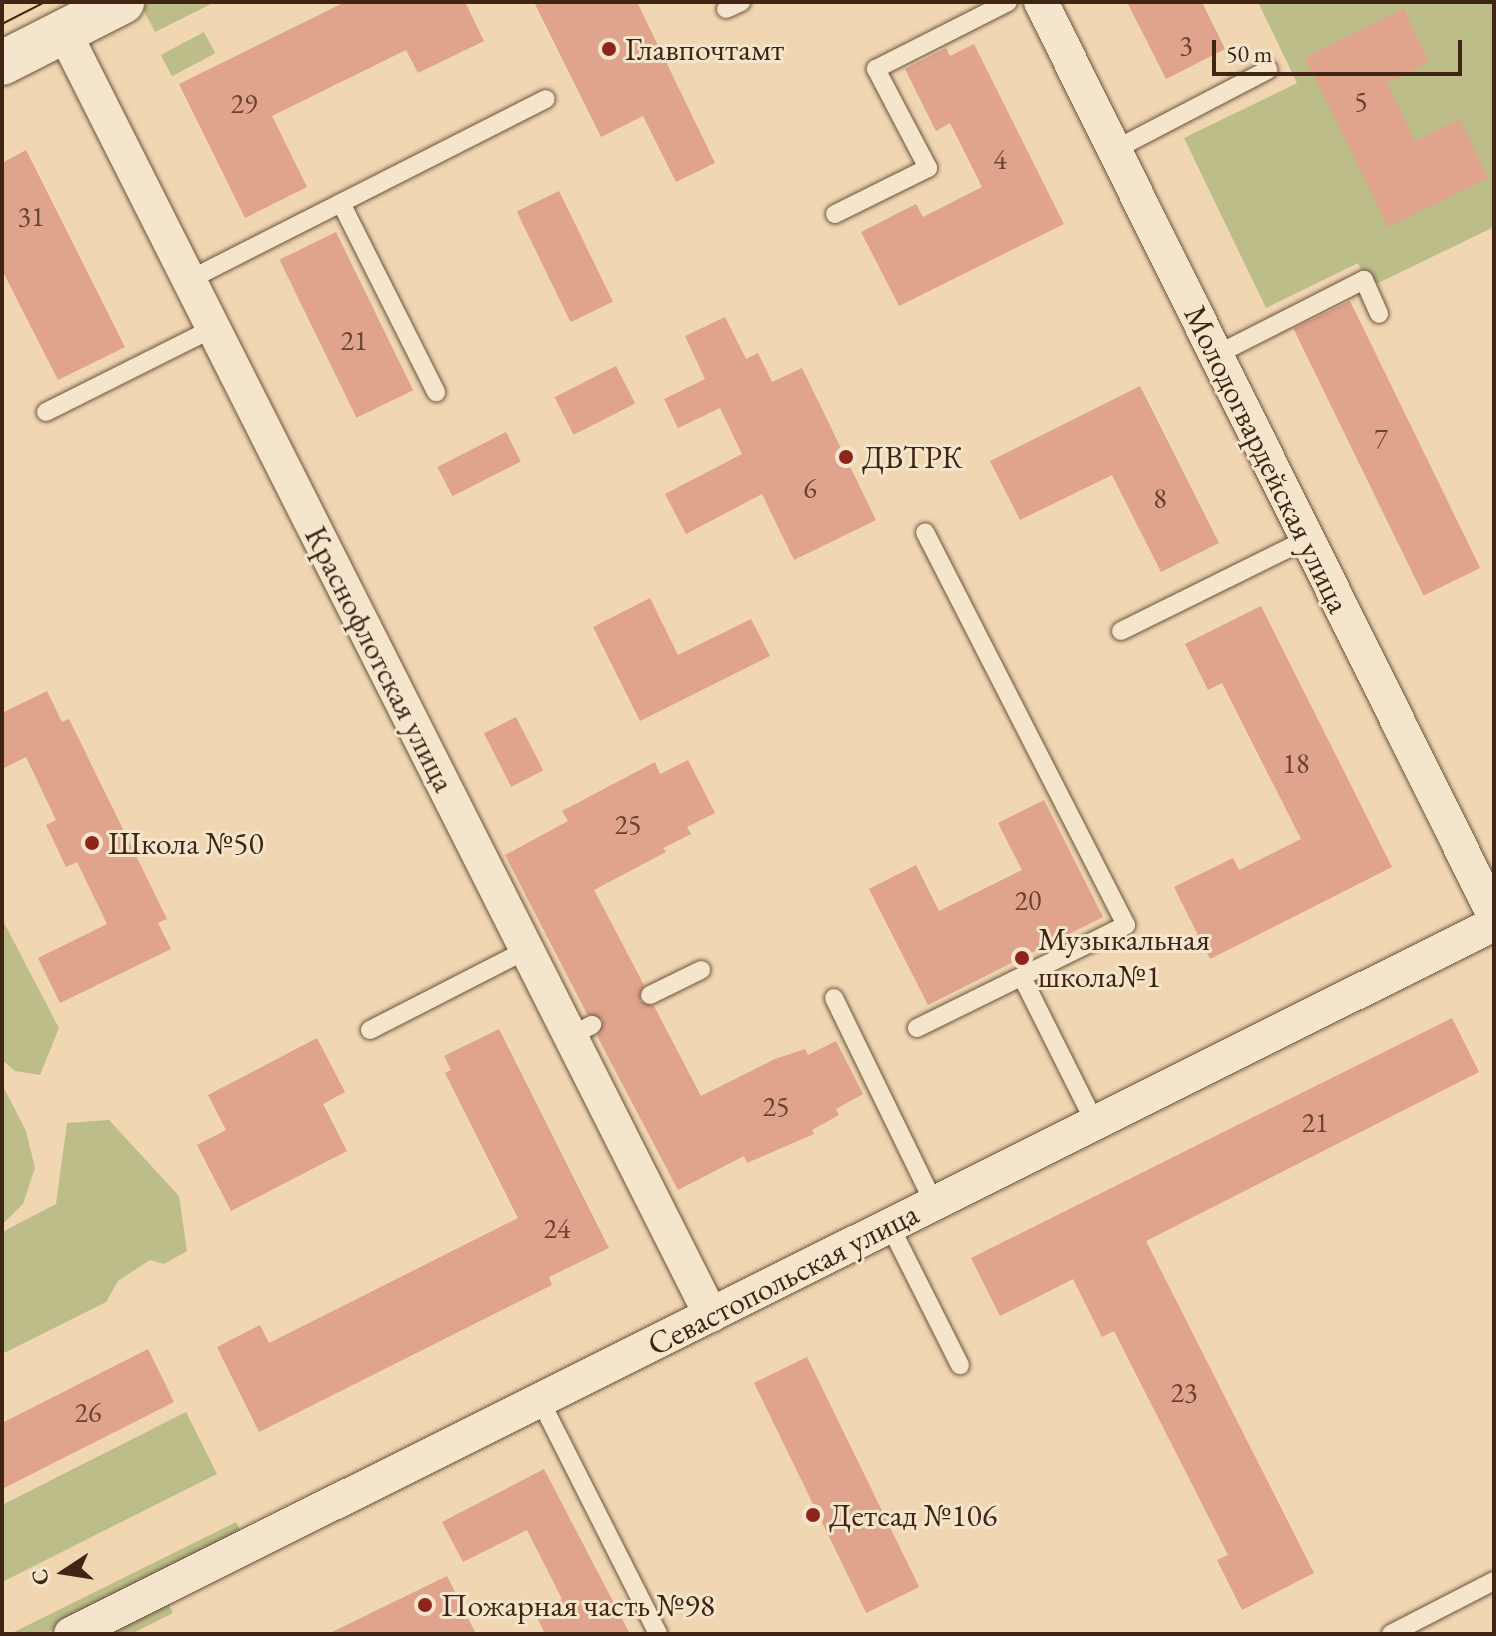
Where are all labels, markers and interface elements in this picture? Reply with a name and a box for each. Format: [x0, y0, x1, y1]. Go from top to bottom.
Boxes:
scale bar [1216, 24, 1466, 74]
house number: 3 [1179, 28, 1193, 62]
place label: Главпочтамт [625, 30, 784, 68]
text: 50 m [1226, 38, 1273, 69]
marker: Главпочтамт [600, 40, 618, 58]
house number: 5 [1354, 84, 1368, 118]
house number: 29 [231, 86, 257, 120]
house number: 4 [993, 142, 1007, 176]
house number: 31 [18, 199, 44, 233]
street label: Молодогвардейская улица [1176, 299, 1358, 619]
house number: 21 [341, 323, 367, 357]
house number: 7 [1374, 421, 1388, 455]
place label: ДВТРК [862, 438, 963, 476]
marker: ДВТРК [837, 448, 855, 466]
house number: 6 [803, 471, 817, 505]
house number: 8 [1153, 481, 1167, 515]
street label: Краснофлотская улица [296, 520, 464, 798]
house number: 18 [1283, 746, 1309, 780]
house number: 25 [615, 807, 641, 841]
place label: Школа №50 [108, 824, 264, 862]
marker: Школа №50 [83, 834, 101, 852]
house number: 20 [1015, 883, 1041, 917]
place label: Музыкальная школа№1 [1038, 921, 1210, 996]
marker: Музыкальная школа№1 [1013, 949, 1031, 967]
house number: 25 [763, 1089, 789, 1123]
house number: 21 [1302, 1105, 1328, 1139]
street label: Севастопольская улица [641, 1194, 925, 1364]
house number: 24 [544, 1211, 570, 1245]
house number: 23 [1171, 1375, 1197, 1409]
house number: 26 [75, 1395, 101, 1429]
place label: Детсад №106 [829, 1496, 997, 1534]
marker: Детсад №106 [804, 1506, 822, 1524]
north arrow [24, 1532, 104, 1612]
text: С [24, 1566, 56, 1588]
place label: Пожарная часть №98 [441, 1586, 715, 1624]
marker: Пожарная часть №98 [416, 1596, 434, 1614]

